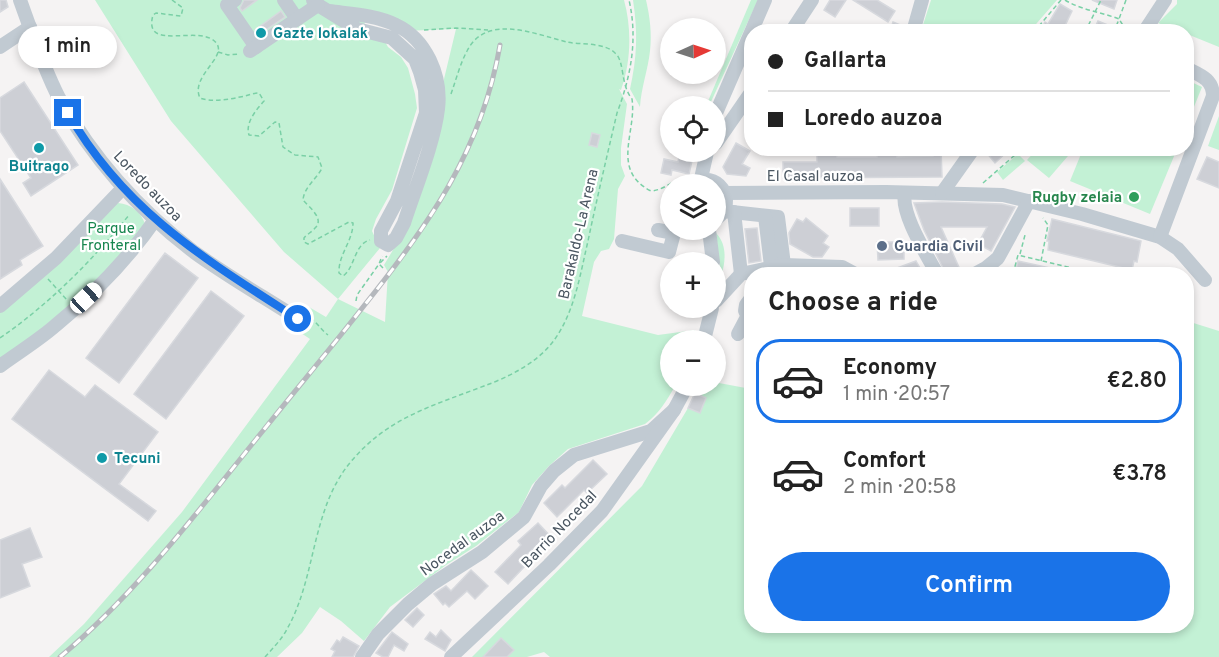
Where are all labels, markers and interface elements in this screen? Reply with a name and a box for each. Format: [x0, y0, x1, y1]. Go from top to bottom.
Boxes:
north arrow [660, 18, 726, 84]
map controls [660, 18, 726, 396]
place label: Gazte lokalak [273, 25, 368, 44]
callout: 1 min [19, 26, 118, 68]
marker: Gazte lokalak [254, 26, 268, 40]
text: 1 min [44, 34, 91, 60]
text: Gallarta [804, 48, 886, 75]
button: locate [660, 96, 726, 162]
route end [54, 99, 81, 126]
text: Loredo auzoa [804, 106, 942, 133]
marker: Buitrago [32, 141, 46, 155]
street label: Loredo auzoa [108, 148, 185, 226]
place label: Buitrago [9, 158, 69, 177]
street label: Barakaldo-La Arena [555, 167, 604, 301]
street label: El Casal auzoa [767, 168, 863, 187]
button: layers [660, 174, 726, 240]
place label: Rugby zelaia [1032, 189, 1122, 208]
marker: Rugby zelaia [1127, 190, 1141, 204]
park label: Parque Fronteral [81, 220, 141, 256]
place label: Guardia Civil [894, 238, 983, 257]
marker: Guardia Civil [875, 239, 889, 253]
button: + [660, 252, 726, 318]
car [67, 279, 105, 317]
text: Choose a ride [768, 286, 938, 320]
route start [284, 305, 311, 332]
button: − [660, 330, 726, 396]
icon: car [771, 354, 825, 408]
text: Economy [843, 355, 937, 382]
text: €2.80 [1107, 368, 1167, 395]
text: 1 min · 20:57 [843, 382, 950, 408]
icon: car [771, 447, 825, 501]
text: Comfort [843, 448, 926, 475]
place label: Tecuni [114, 450, 160, 469]
marker: Tecuni [95, 451, 109, 465]
text: €3.78 [1112, 461, 1167, 488]
text: 2 min · 20:58 [843, 475, 957, 501]
street label: Barrio Nocedal [518, 487, 602, 573]
street label: Nocedal auzoa [417, 507, 509, 581]
button: Confirm [768, 552, 1170, 621]

